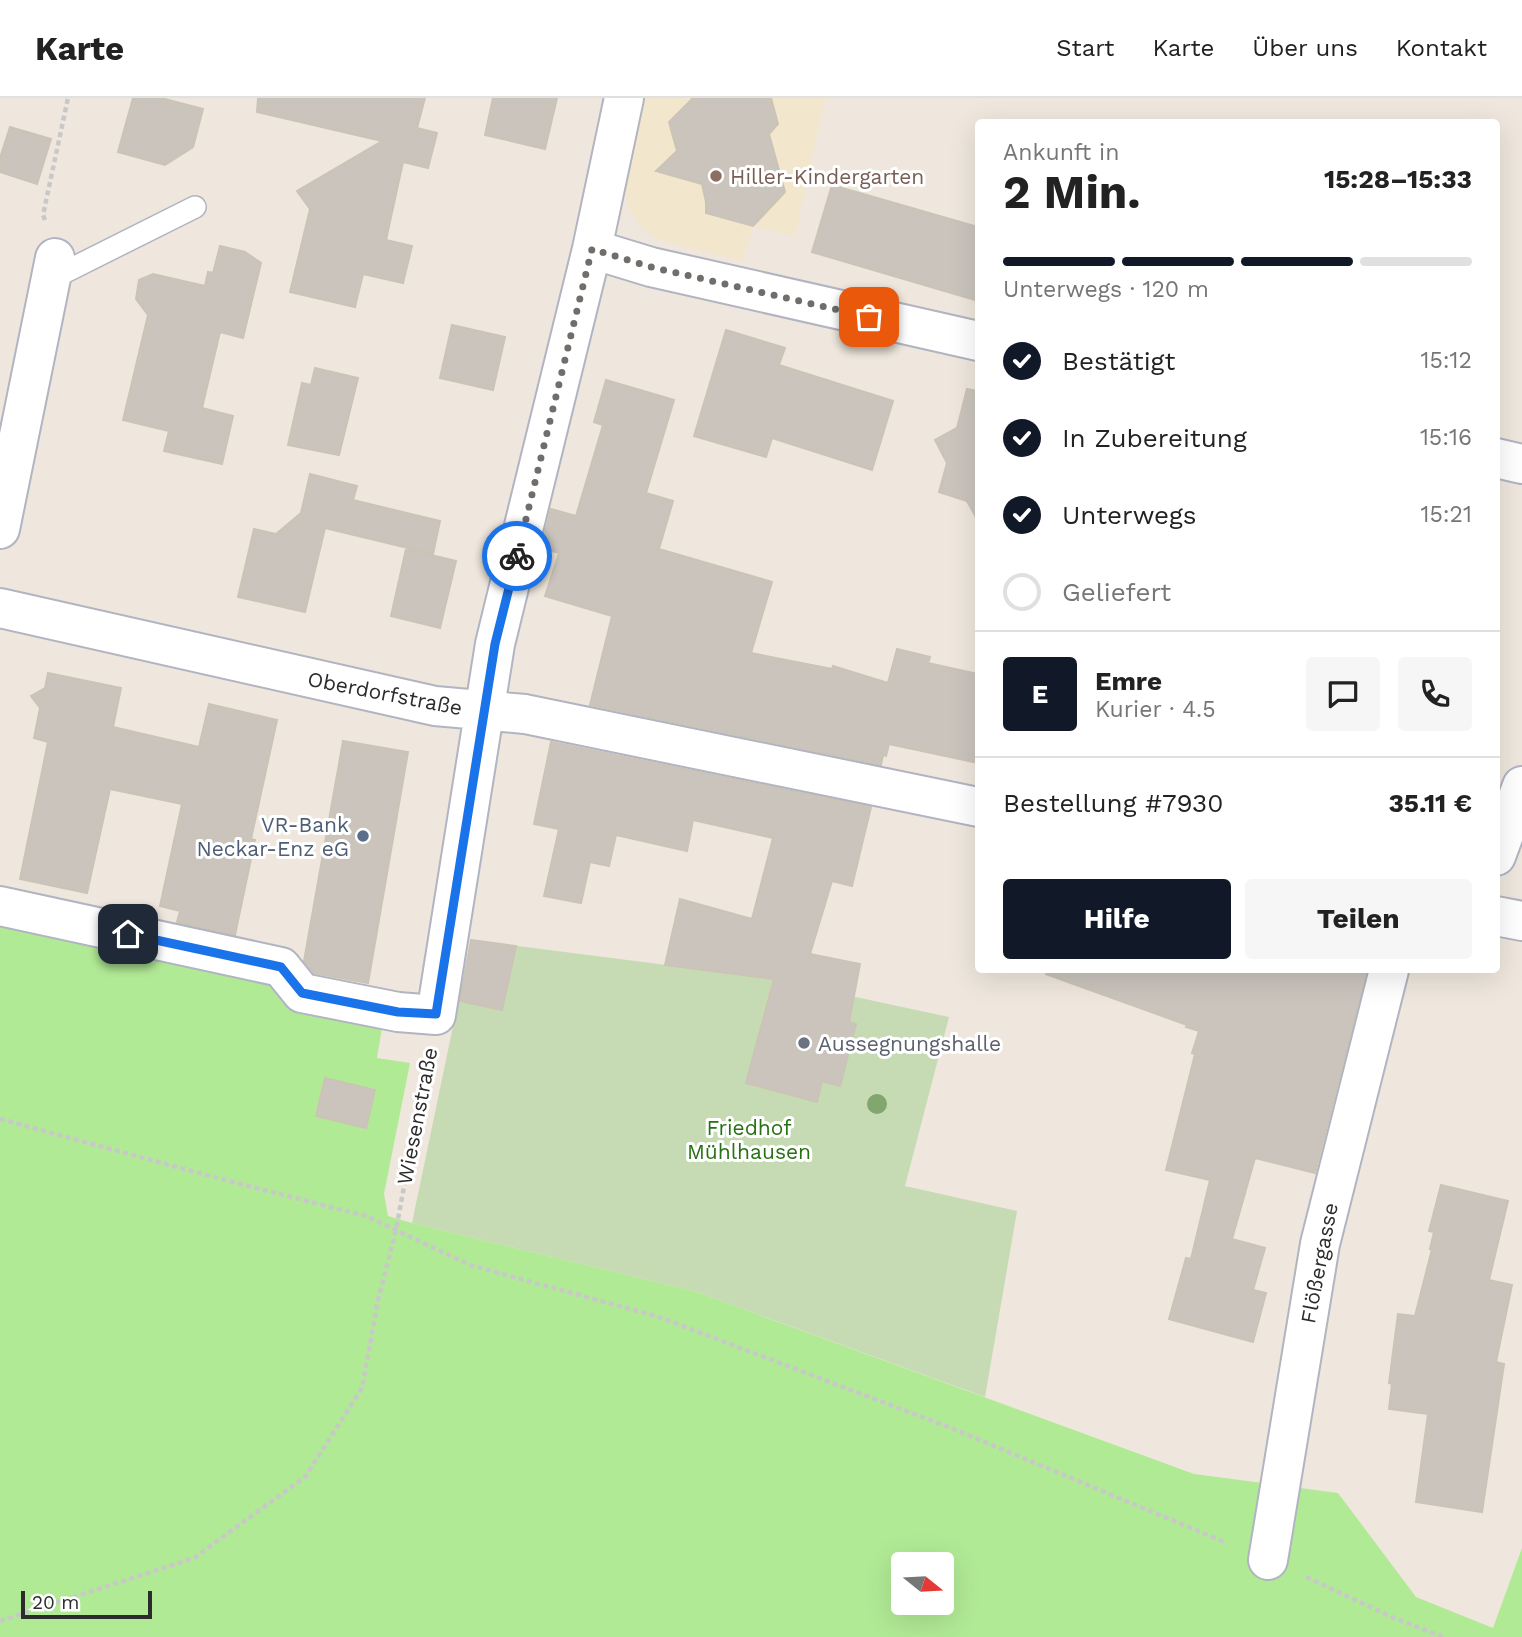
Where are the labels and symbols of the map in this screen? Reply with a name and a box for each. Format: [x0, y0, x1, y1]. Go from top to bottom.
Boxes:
place label: Hiller-Kindergarten [730, 164, 924, 189]
marker: Hiller-Kindergarten [708, 168, 724, 184]
pin [839, 287, 899, 347]
courier [482, 521, 552, 591]
street label: Oberdorfstraße [306, 666, 464, 720]
place label: VR-Bank Neckar-Enz eG [196, 812, 349, 861]
marker: VR-Bank Neckar-Enz eG [355, 828, 371, 844]
pin [98, 904, 158, 964]
place label: Aussegnungshalle [818, 1031, 1001, 1056]
marker: Aussegnungshalle [796, 1035, 812, 1051]
street label: Wiesenstraße [391, 1045, 443, 1187]
park label: Friedhof Mühlhausen [687, 1115, 811, 1164]
street label: Flößergasse [1295, 1201, 1343, 1325]
north arrow [891, 1552, 954, 1615]
scale bar [21, 1588, 152, 1620]

